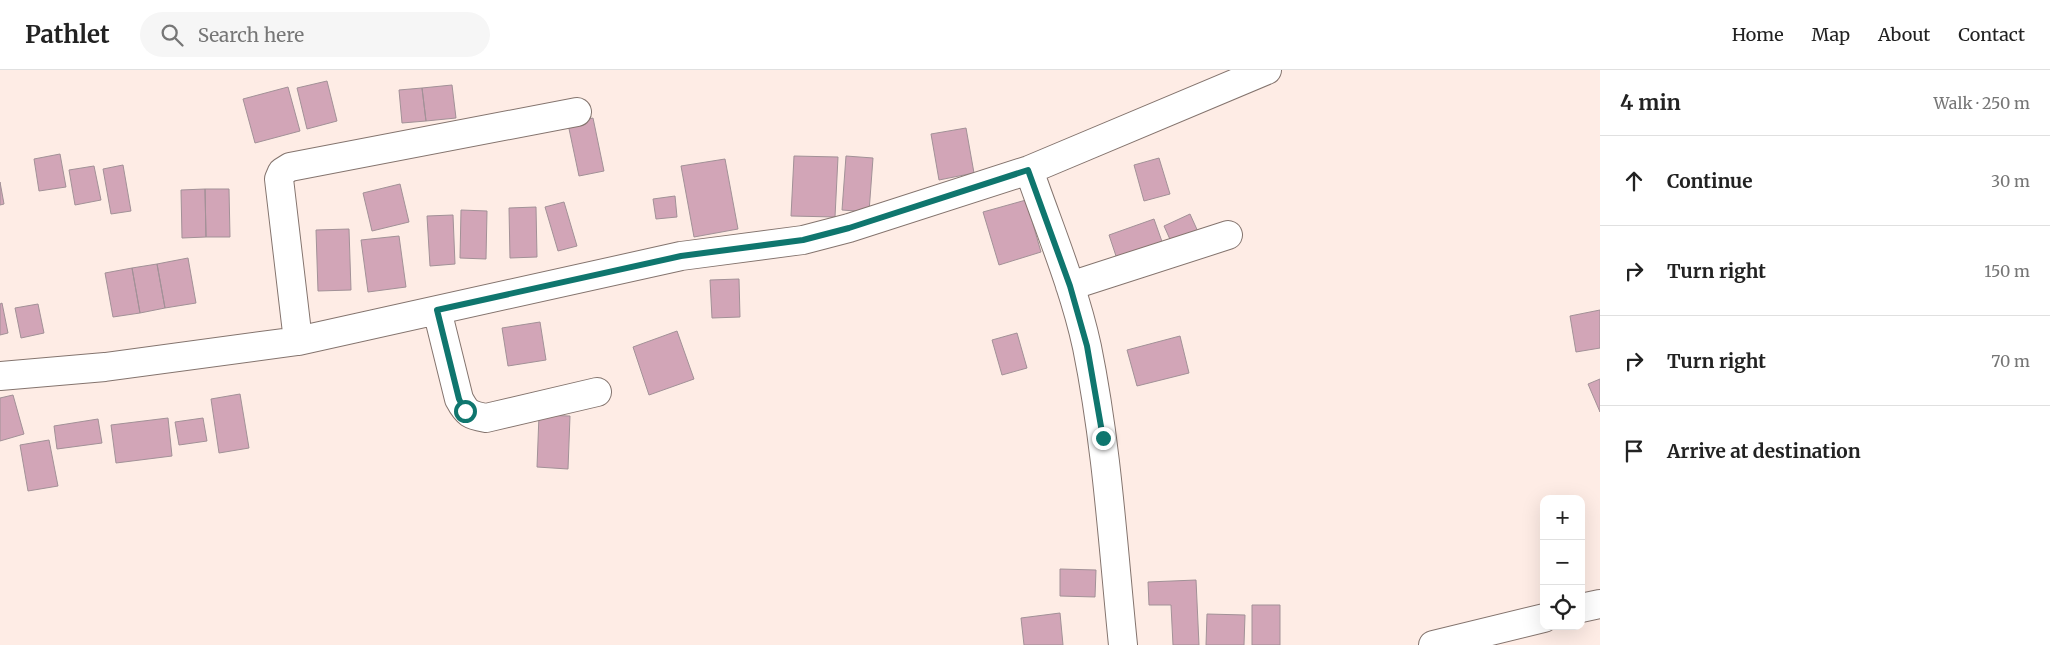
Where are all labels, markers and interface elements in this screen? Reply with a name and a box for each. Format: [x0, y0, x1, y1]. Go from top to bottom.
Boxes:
search box [140, 12, 490, 57]
text: Pathlet [25, 19, 110, 50]
icon: search [158, 21, 186, 49]
text: Search here [198, 23, 304, 47]
text: Home [1732, 23, 1784, 46]
text: Map [1812, 23, 1850, 46]
text: About [1878, 23, 1930, 46]
text: Contact [1958, 23, 2025, 46]
text: 4 min [1620, 89, 1681, 116]
text: Walk · 250 m [1934, 93, 2030, 113]
icon: ahead [1620, 167, 1648, 195]
text: Continue [1667, 169, 1753, 193]
text: 30 m [1991, 171, 2030, 191]
icon: right [1620, 257, 1648, 285]
text: Turn right [1667, 259, 1766, 283]
text: 150 m [1984, 261, 2030, 281]
icon: right [1620, 347, 1648, 375]
text: Turn right [1667, 349, 1766, 373]
text: 70 m [1991, 351, 2030, 371]
route start [454, 400, 477, 423]
route end [1092, 427, 1115, 450]
icon: arrive [1620, 437, 1648, 465]
text: Arrive at destination [1667, 439, 1861, 463]
map controls [1540, 495, 1585, 630]
button: + [1540, 495, 1585, 540]
button: − [1540, 540, 1585, 585]
button: locate [1540, 585, 1585, 630]

